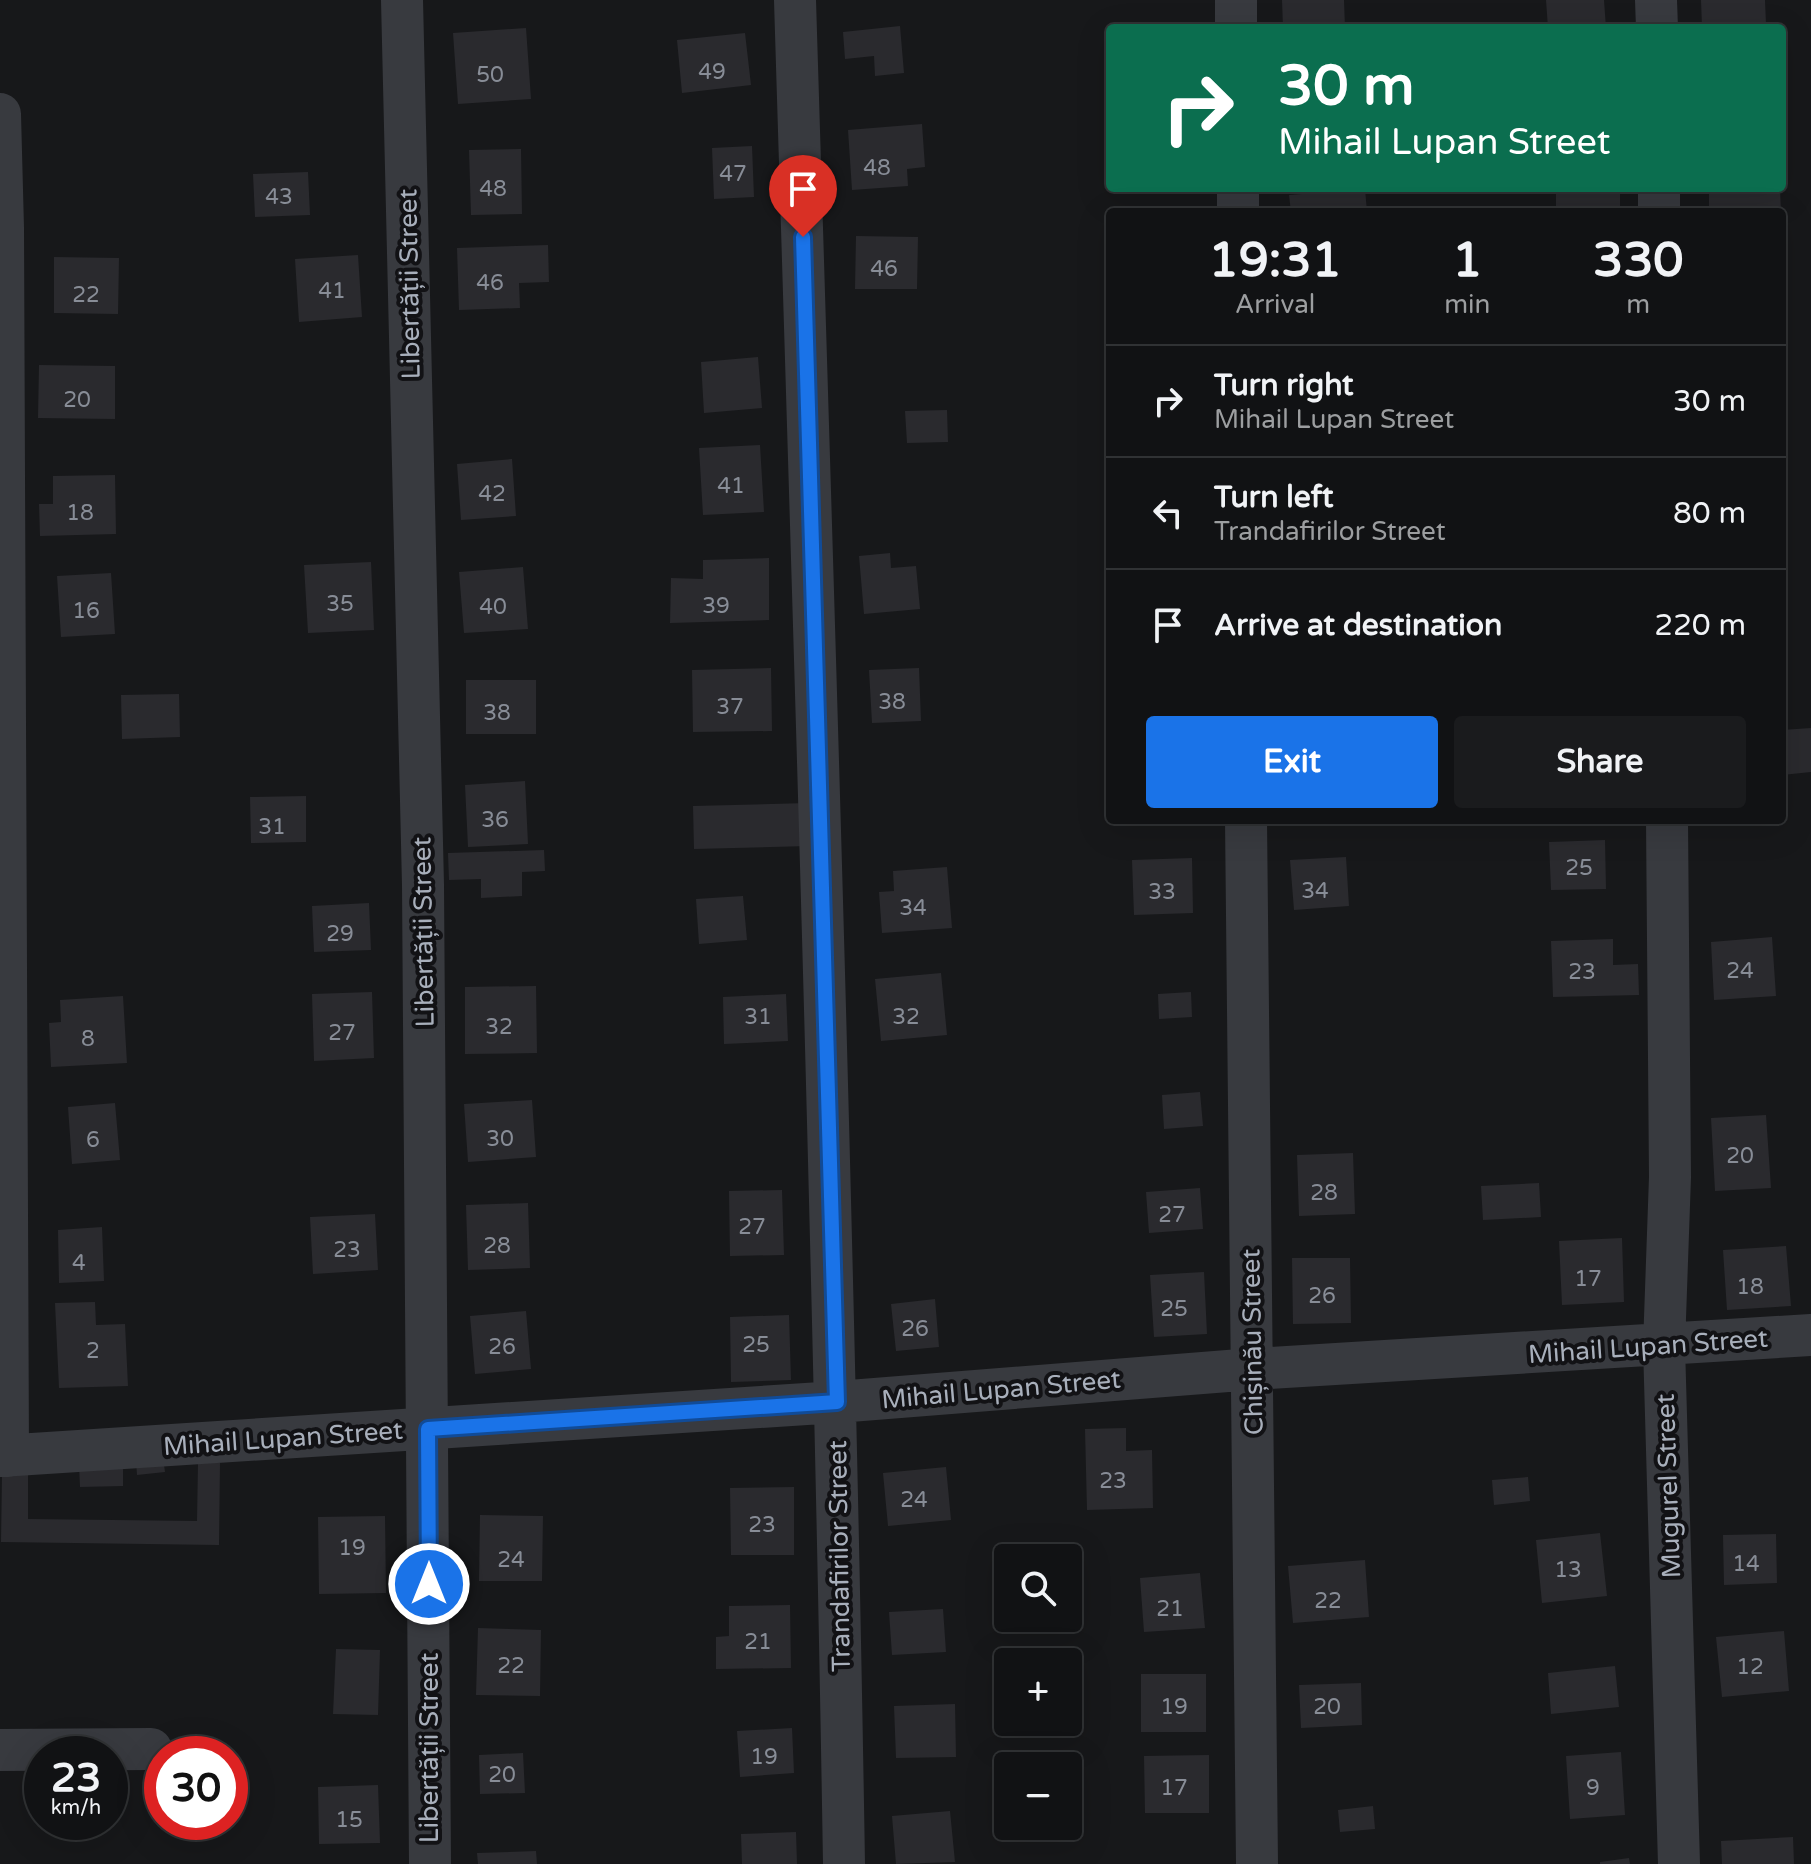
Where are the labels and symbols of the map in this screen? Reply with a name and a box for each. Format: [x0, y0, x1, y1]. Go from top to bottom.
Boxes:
house number: 49 [698, 59, 726, 85]
house number: 50 [476, 62, 504, 88]
pin [769, 155, 837, 237]
house number: 48 [863, 155, 891, 181]
house number: 47 [719, 161, 747, 187]
house number: 48 [479, 176, 507, 202]
house number: 43 [265, 184, 293, 210]
street label: Libertății Street [392, 188, 427, 380]
house number: 46 [870, 256, 898, 282]
house number: 46 [476, 270, 504, 296]
house number: 41 [318, 278, 346, 304]
house number: 22 [72, 282, 100, 308]
house number: 20 [63, 387, 91, 413]
house number: 41 [717, 473, 745, 499]
house number: 42 [478, 481, 506, 507]
house number: 18 [66, 500, 94, 526]
house number: 35 [326, 591, 354, 617]
house number: 39 [702, 593, 730, 619]
house number: 40 [479, 594, 507, 620]
house number: 16 [72, 598, 100, 624]
house number: 38 [878, 689, 906, 715]
house number: 37 [716, 694, 744, 720]
house number: 38 [483, 700, 511, 726]
house number: 36 [481, 807, 509, 833]
house number: 31 [258, 814, 286, 840]
street label: Libertății Street [406, 836, 441, 1028]
house number: 25 [1565, 855, 1593, 881]
house number: 34 [1301, 878, 1329, 904]
house number: 33 [1148, 879, 1176, 905]
house number: 34 [899, 895, 927, 921]
house number: 29 [326, 921, 354, 947]
house number: 24 [1726, 958, 1754, 984]
house number: 23 [1568, 959, 1596, 985]
house number: 31 [744, 1004, 772, 1030]
house number: 32 [892, 1004, 920, 1030]
house number: 32 [485, 1014, 513, 1040]
house number: 27 [328, 1020, 356, 1046]
house number: 8 [81, 1026, 95, 1052]
house number: 30 [486, 1126, 514, 1152]
house number: 6 [86, 1127, 100, 1153]
house number: 20 [1726, 1143, 1754, 1169]
house number: 28 [1310, 1180, 1338, 1206]
house number: 27 [1158, 1202, 1186, 1228]
house number: 27 [738, 1214, 766, 1240]
house number: 28 [483, 1233, 511, 1259]
house number: 23 [333, 1237, 361, 1263]
street label: Chișinău Street [1235, 1248, 1270, 1436]
house number: 4 [72, 1250, 86, 1276]
house number: 17 [1574, 1266, 1602, 1292]
house number: 18 [1736, 1274, 1764, 1300]
house number: 26 [1308, 1283, 1336, 1309]
house number: 25 [1160, 1296, 1188, 1322]
house number: 26 [901, 1316, 929, 1342]
street label: Mihail Lupan Street [1527, 1323, 1769, 1370]
house number: 25 [742, 1332, 770, 1358]
house number: 26 [488, 1334, 516, 1360]
house number: 2 [86, 1338, 100, 1364]
street label: Mihail Lupan Street [880, 1364, 1122, 1415]
street label: Mugurel Street [1650, 1393, 1687, 1579]
street label: Mihail Lupan Street [162, 1415, 404, 1462]
street label: Trandafirilor Street [822, 1440, 857, 1672]
house number: 23 [1099, 1468, 1127, 1494]
house number: 24 [900, 1487, 928, 1513]
house number: 23 [748, 1512, 776, 1538]
house number: 19 [338, 1535, 366, 1561]
position arrow [387, 1542, 471, 1626]
house number: 24 [497, 1547, 525, 1573]
house number: 14 [1732, 1551, 1760, 1577]
house number: 13 [1554, 1557, 1582, 1583]
house number: 22 [1314, 1588, 1342, 1614]
house number: 21 [1156, 1596, 1184, 1622]
house number: 21 [744, 1629, 772, 1655]
street label: Libertății Street [414, 1653, 445, 1843]
house number: 22 [497, 1653, 525, 1679]
house number: 12 [1736, 1654, 1764, 1680]
house number: 19 [1160, 1694, 1188, 1720]
house number: 20 [1313, 1694, 1341, 1720]
speed limit sign: 30 [144, 1736, 248, 1840]
house number: 19 [750, 1744, 778, 1770]
house number: 20 [488, 1762, 516, 1788]
house number: 17 [1160, 1775, 1188, 1801]
house number: 9 [1586, 1775, 1600, 1801]
house number: 15 [335, 1807, 363, 1833]

